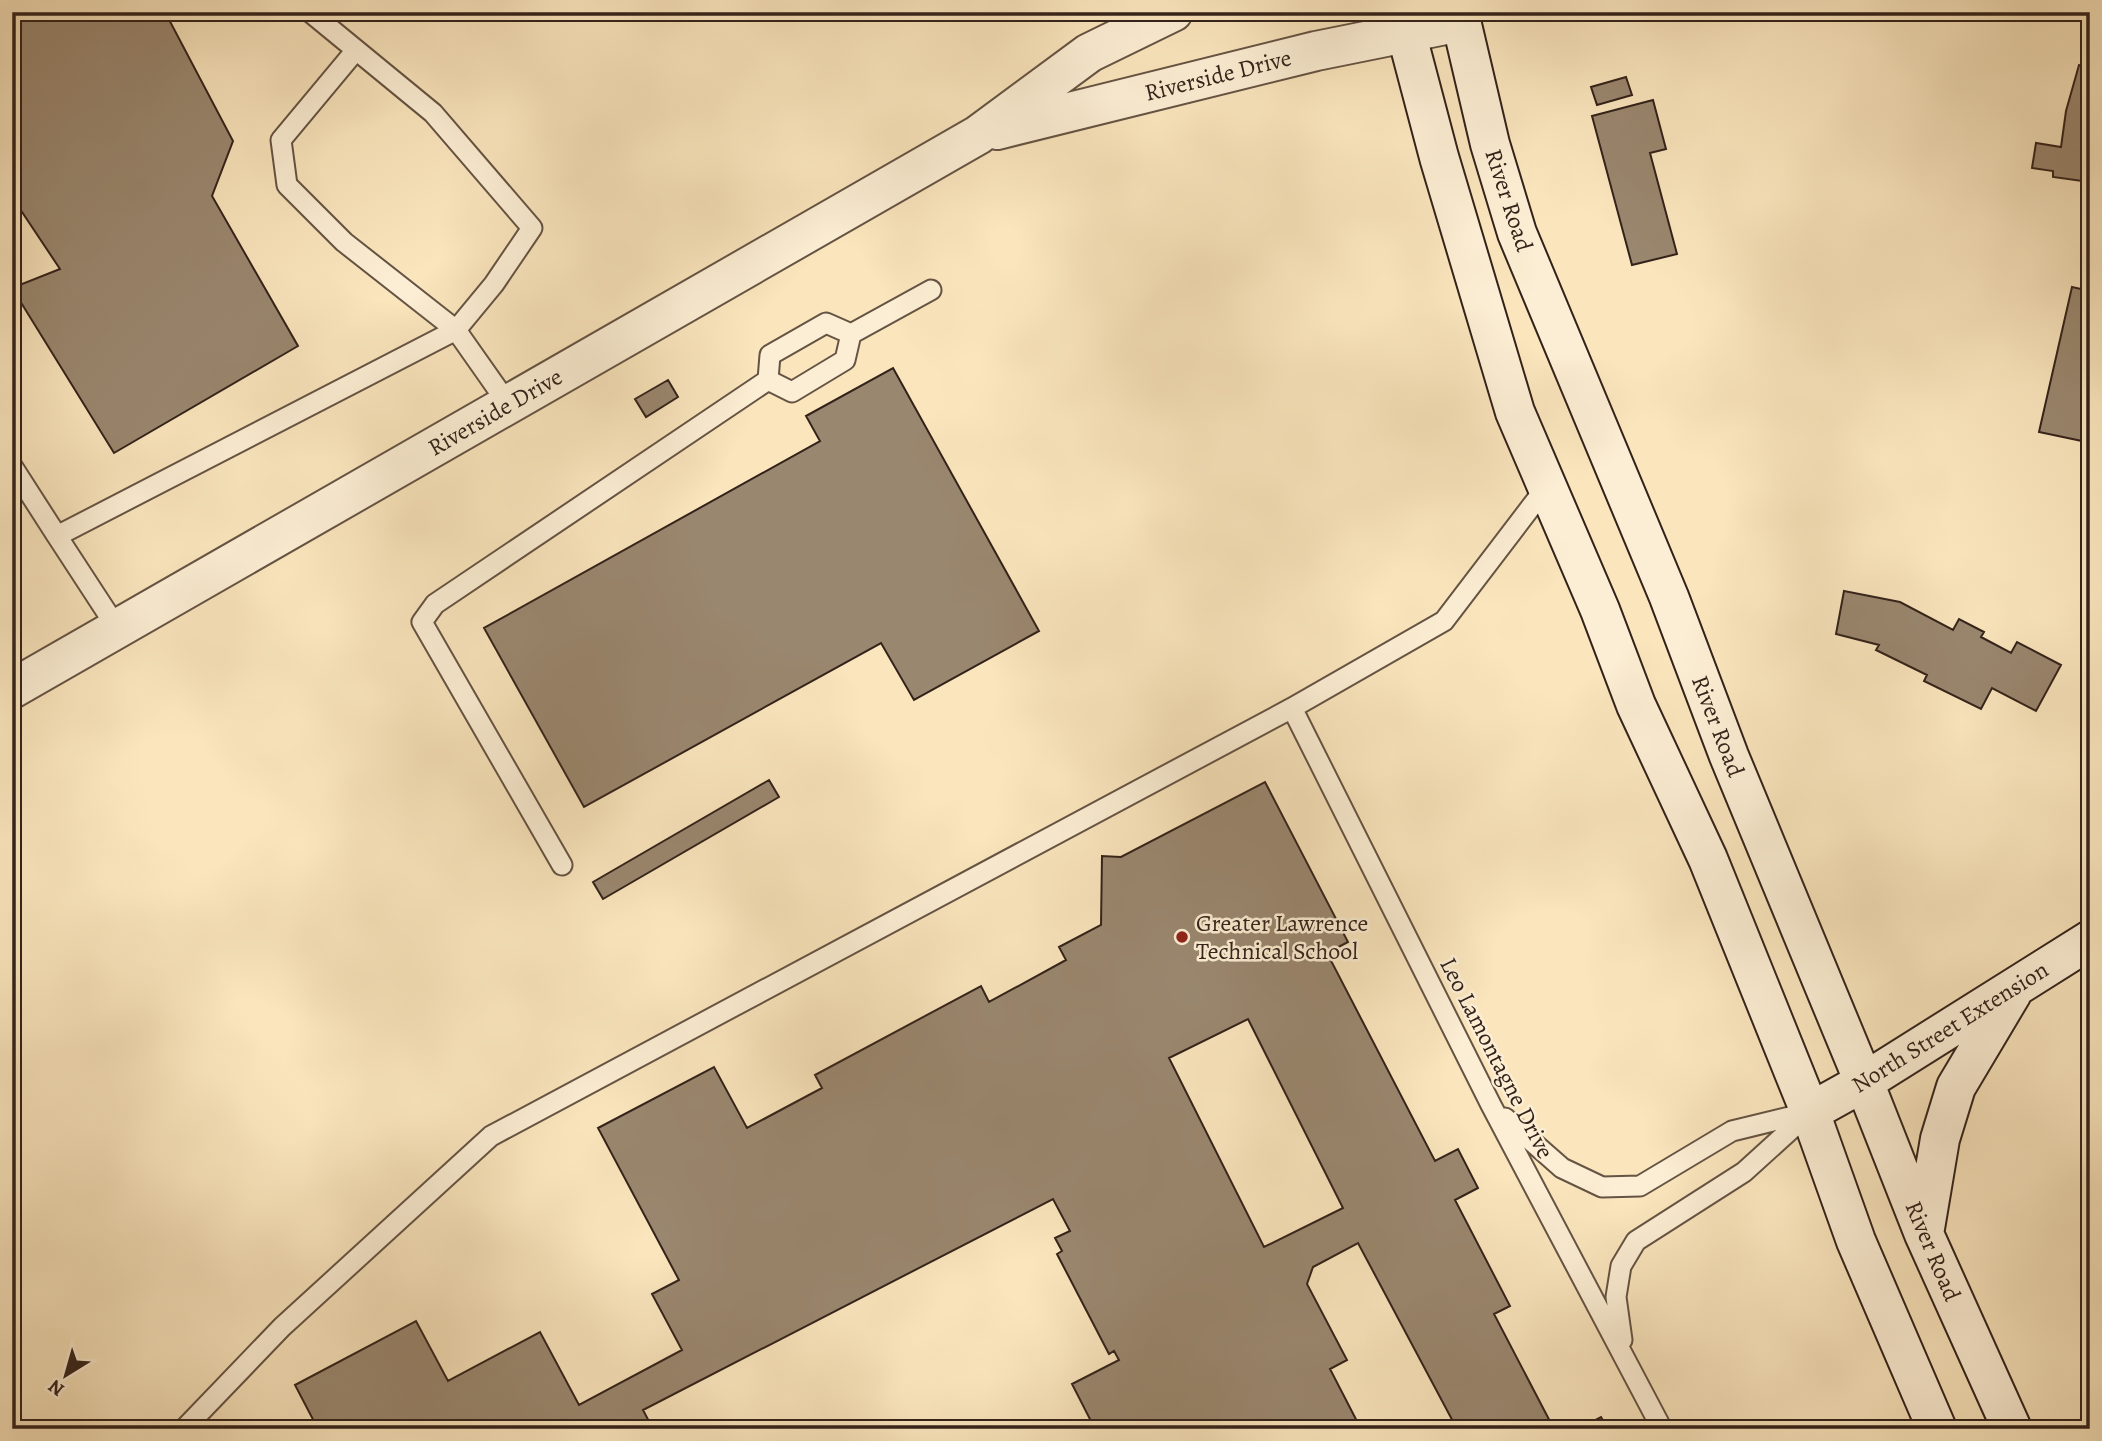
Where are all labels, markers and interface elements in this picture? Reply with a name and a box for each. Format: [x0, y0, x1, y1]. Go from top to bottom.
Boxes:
street label: Riverside Drive [1141, 41, 1295, 109]
street label: River Road [1477, 145, 1541, 256]
street label: Riverside Drive [422, 361, 568, 463]
street label: River Road [1684, 671, 1752, 781]
place label: Greater Lawrence Technical School [1196, 907, 1368, 967]
marker: Greater Lawrence Technical School [1174, 929, 1190, 945]
street label: Leo Lamontagne Drive [1432, 952, 1562, 1164]
street label: North Street Extension [1846, 954, 2054, 1100]
street label: River Road [1898, 1196, 1969, 1306]
north arrow [32, 1340, 102, 1410]
text: N [43, 1373, 70, 1402]

